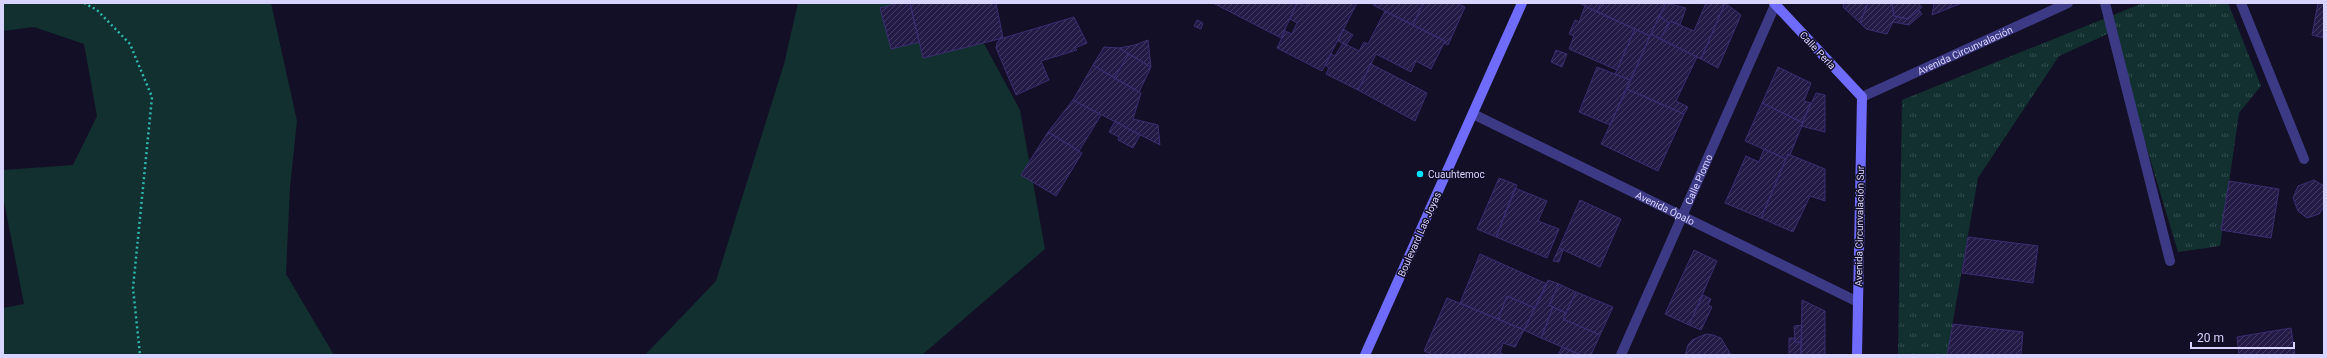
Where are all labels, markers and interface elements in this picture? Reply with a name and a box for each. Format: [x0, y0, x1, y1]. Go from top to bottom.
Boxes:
street label: Avenida Circunvalación [1916, 24, 2014, 77]
street label: Calle Perla [1797, 29, 1838, 71]
street label: Calle Plomo [1683, 152, 1715, 206]
street label: Avenida Circunvalación Sur [1853, 165, 1866, 286]
marker: Cuauhtemoc [1415, 169, 1425, 179]
place label: Cuauhtemoc [1428, 169, 1485, 180]
street label: Avenida Ópalo [1634, 189, 1697, 227]
street label: Boulevard Las Joyas [1396, 190, 1443, 278]
scale bar [2191, 324, 2294, 350]
text: 20 m [2197, 331, 2224, 345]

